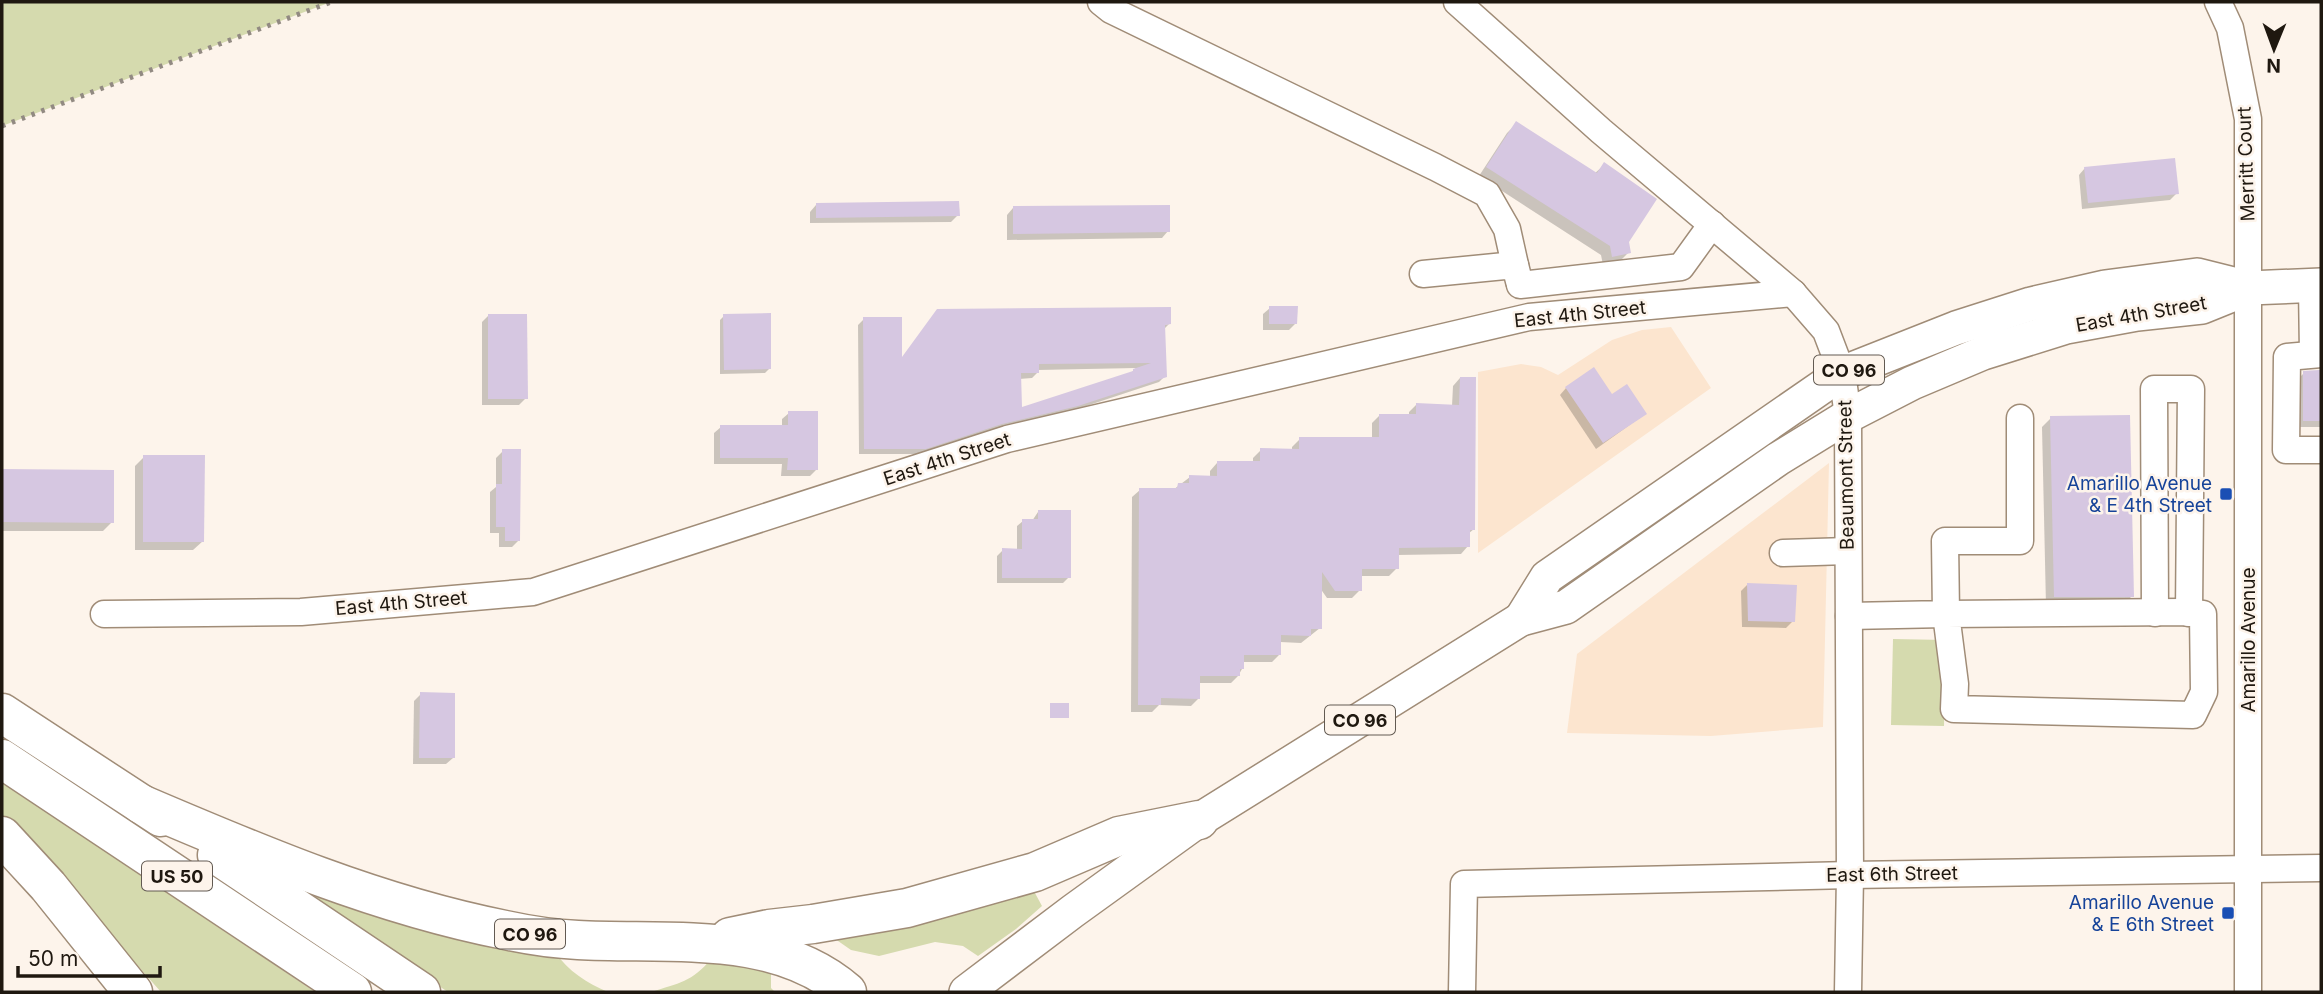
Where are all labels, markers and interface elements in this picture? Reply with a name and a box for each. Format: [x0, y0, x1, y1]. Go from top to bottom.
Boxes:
north arrow [2239, 14, 2309, 84]
text: N [2266, 54, 2281, 77]
street label: Merritt Court [2232, 106, 2260, 222]
street label: East 4th Street [2074, 291, 2208, 337]
street label: East 4th Street [1513, 296, 1647, 332]
road number: CO 96 [1814, 356, 1884, 384]
street label: Beaumont Street [1833, 400, 1859, 550]
street label: East 4th Street [880, 428, 1014, 490]
place label: Amarillo Avenue & E 4th Street [2067, 472, 2212, 517]
marker: Amarillo Avenue & E 4th Street [2218, 486, 2234, 502]
street label: Amarillo Avenue [2237, 567, 2260, 713]
street label: East 4th Street [334, 586, 468, 620]
road number: CO 96 [1325, 706, 1395, 734]
street label: East 6th Street [1826, 861, 1958, 887]
road number: US 50 [142, 862, 212, 890]
place label: Amarillo Avenue & E 6th Street [2069, 891, 2214, 936]
marker: Amarillo Avenue & E 6th Street [2220, 905, 2236, 921]
road number: CO 96 [495, 919, 565, 948]
scale bar [18, 934, 159, 978]
text: 50 m [28, 946, 78, 971]

